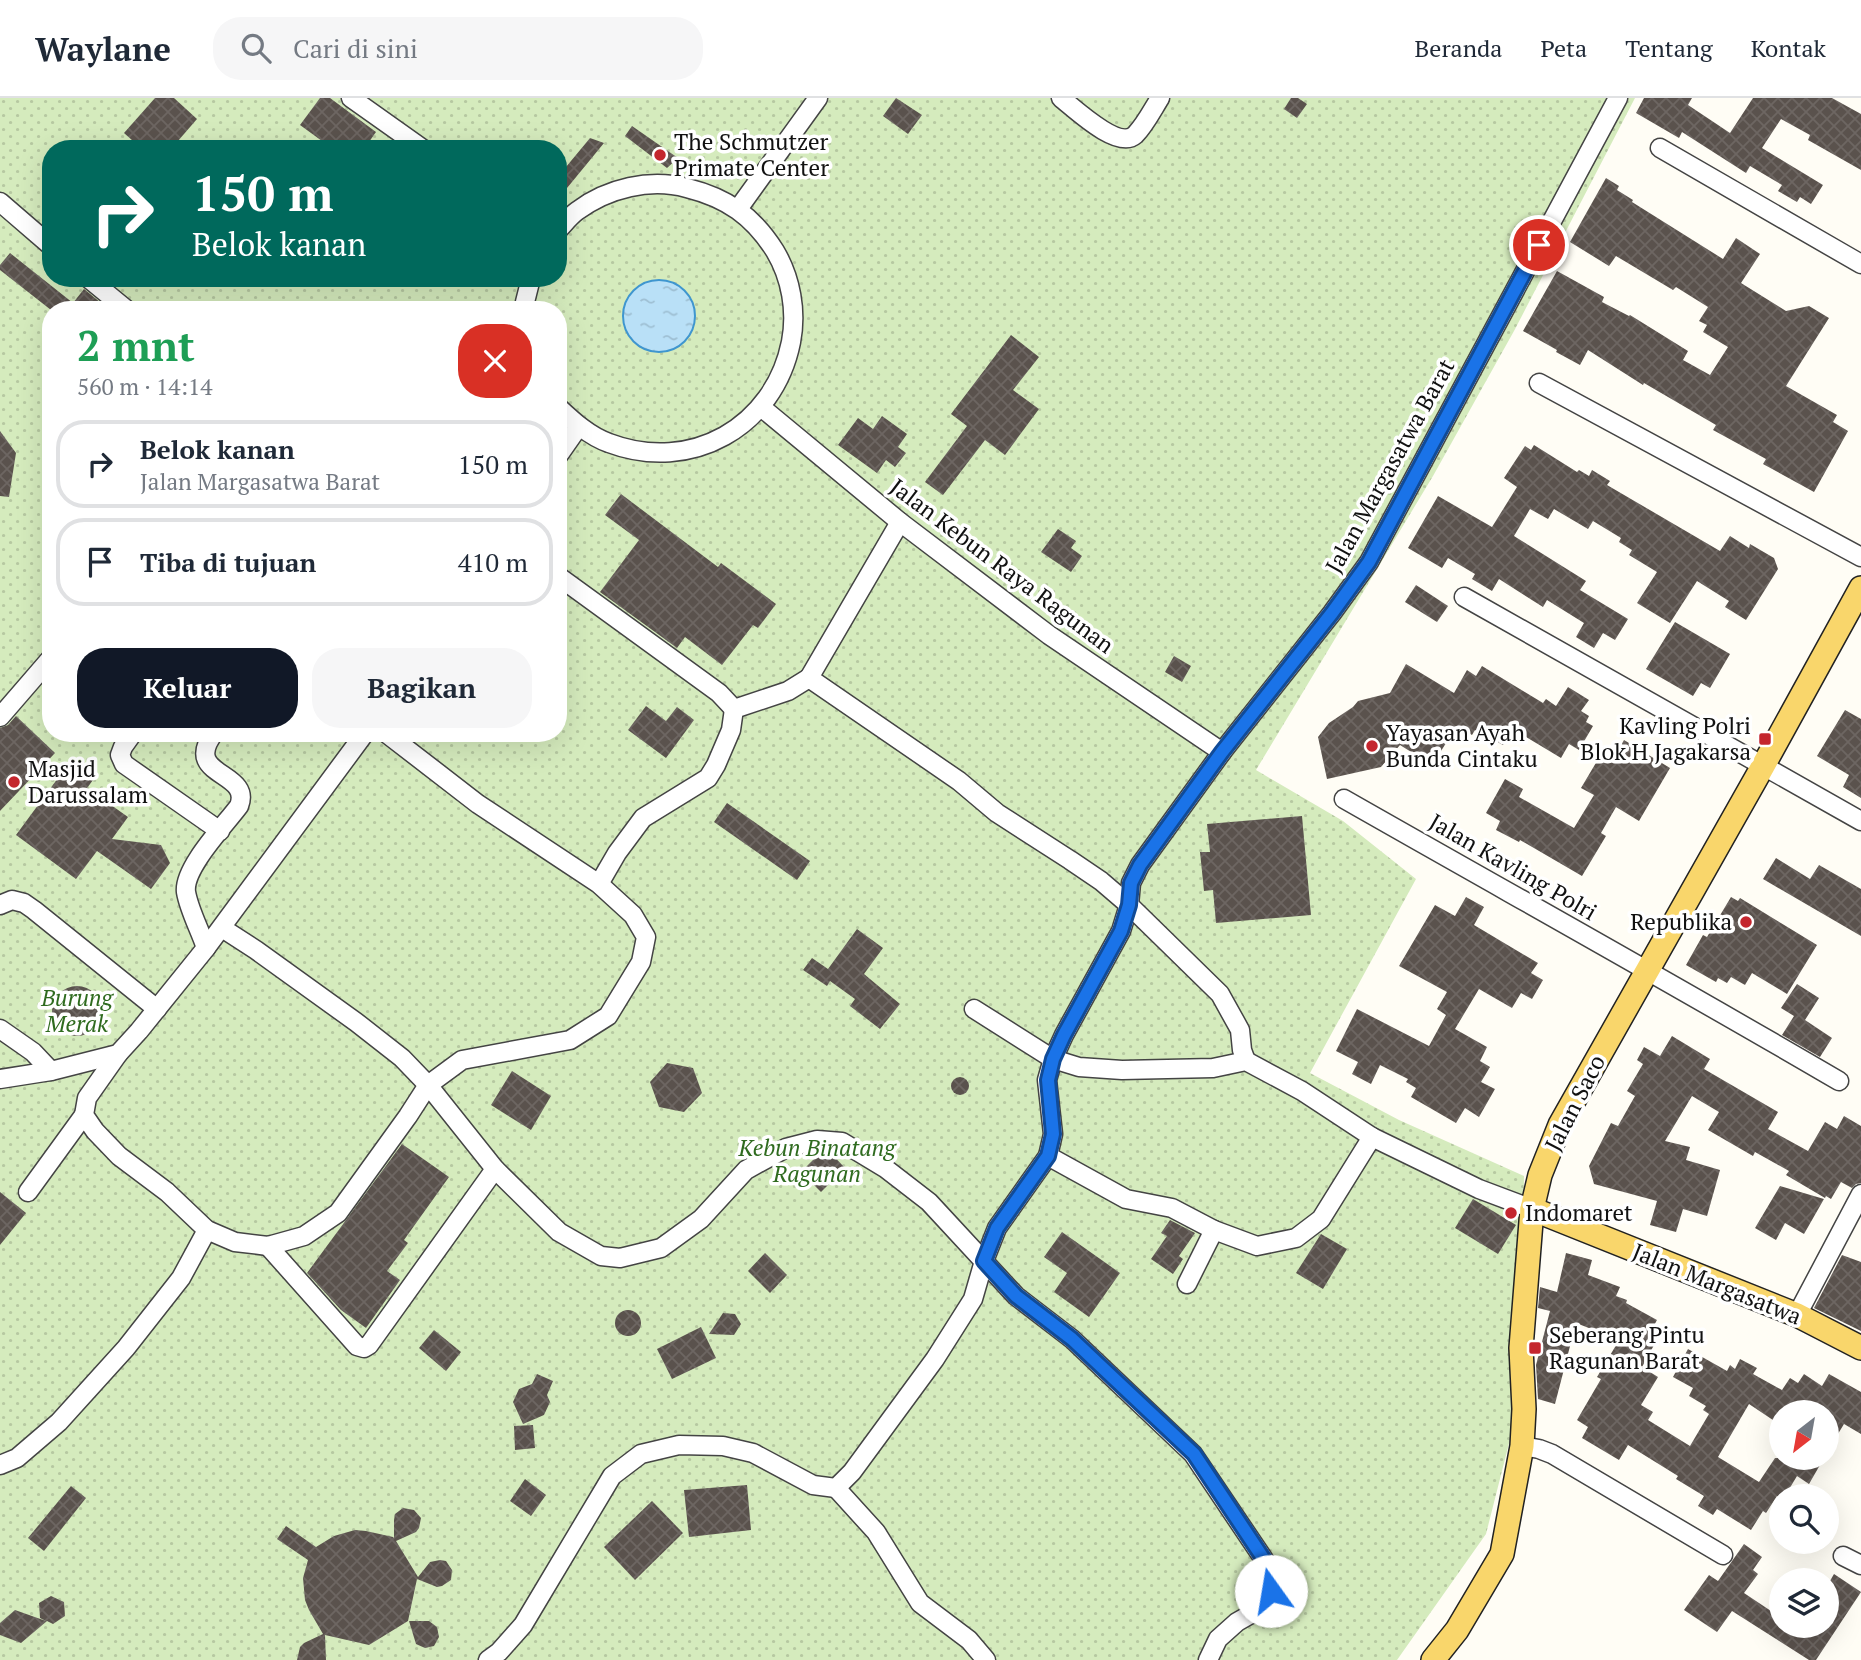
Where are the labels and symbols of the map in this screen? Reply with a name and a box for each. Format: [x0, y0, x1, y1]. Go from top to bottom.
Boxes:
place label: The Schmutzer Primate Center [674, 126, 829, 183]
marker: The Schmutzer Primate Center [652, 147, 668, 163]
pin [1509, 215, 1569, 275]
street label: Jalan Margasatwa Barat [1318, 353, 1462, 578]
street label: Jalan Kebun Raya Ragunan [884, 471, 1121, 660]
place label: Kavling Polri Blok H Jagakarsa [1580, 710, 1751, 767]
place label: Yayasan Ayah Bunda Cintaku [1386, 717, 1538, 774]
marker: Kavling Polri Blok H Jagakarsa [1757, 731, 1773, 747]
marker: Yayasan Ayah Bunda Cintaku [1364, 738, 1380, 754]
place label: Masjid Darussalam [28, 753, 148, 810]
marker: Masjid Darussalam [6, 774, 22, 790]
street label: Jalan Kavling Polri [1424, 806, 1603, 927]
place label: Republika [1630, 906, 1732, 937]
marker: Republika [1738, 914, 1754, 930]
park label: Burung Merak [40, 982, 115, 1039]
street label: Jalan Saco [1537, 1049, 1612, 1156]
park label: Kebun Binatang Ragunan [738, 1132, 897, 1189]
place label: Indomaret [1525, 1197, 1633, 1228]
marker: Indomaret [1503, 1205, 1519, 1221]
street label: Jalan Margasatwa [1628, 1235, 1807, 1332]
place label: Seberang Pintu Ragunan Barat [1549, 1319, 1705, 1376]
marker: Seberang Pintu Ragunan Barat [1527, 1340, 1543, 1356]
north arrow [1769, 1400, 1839, 1470]
position arrow [1234, 1554, 1308, 1628]

